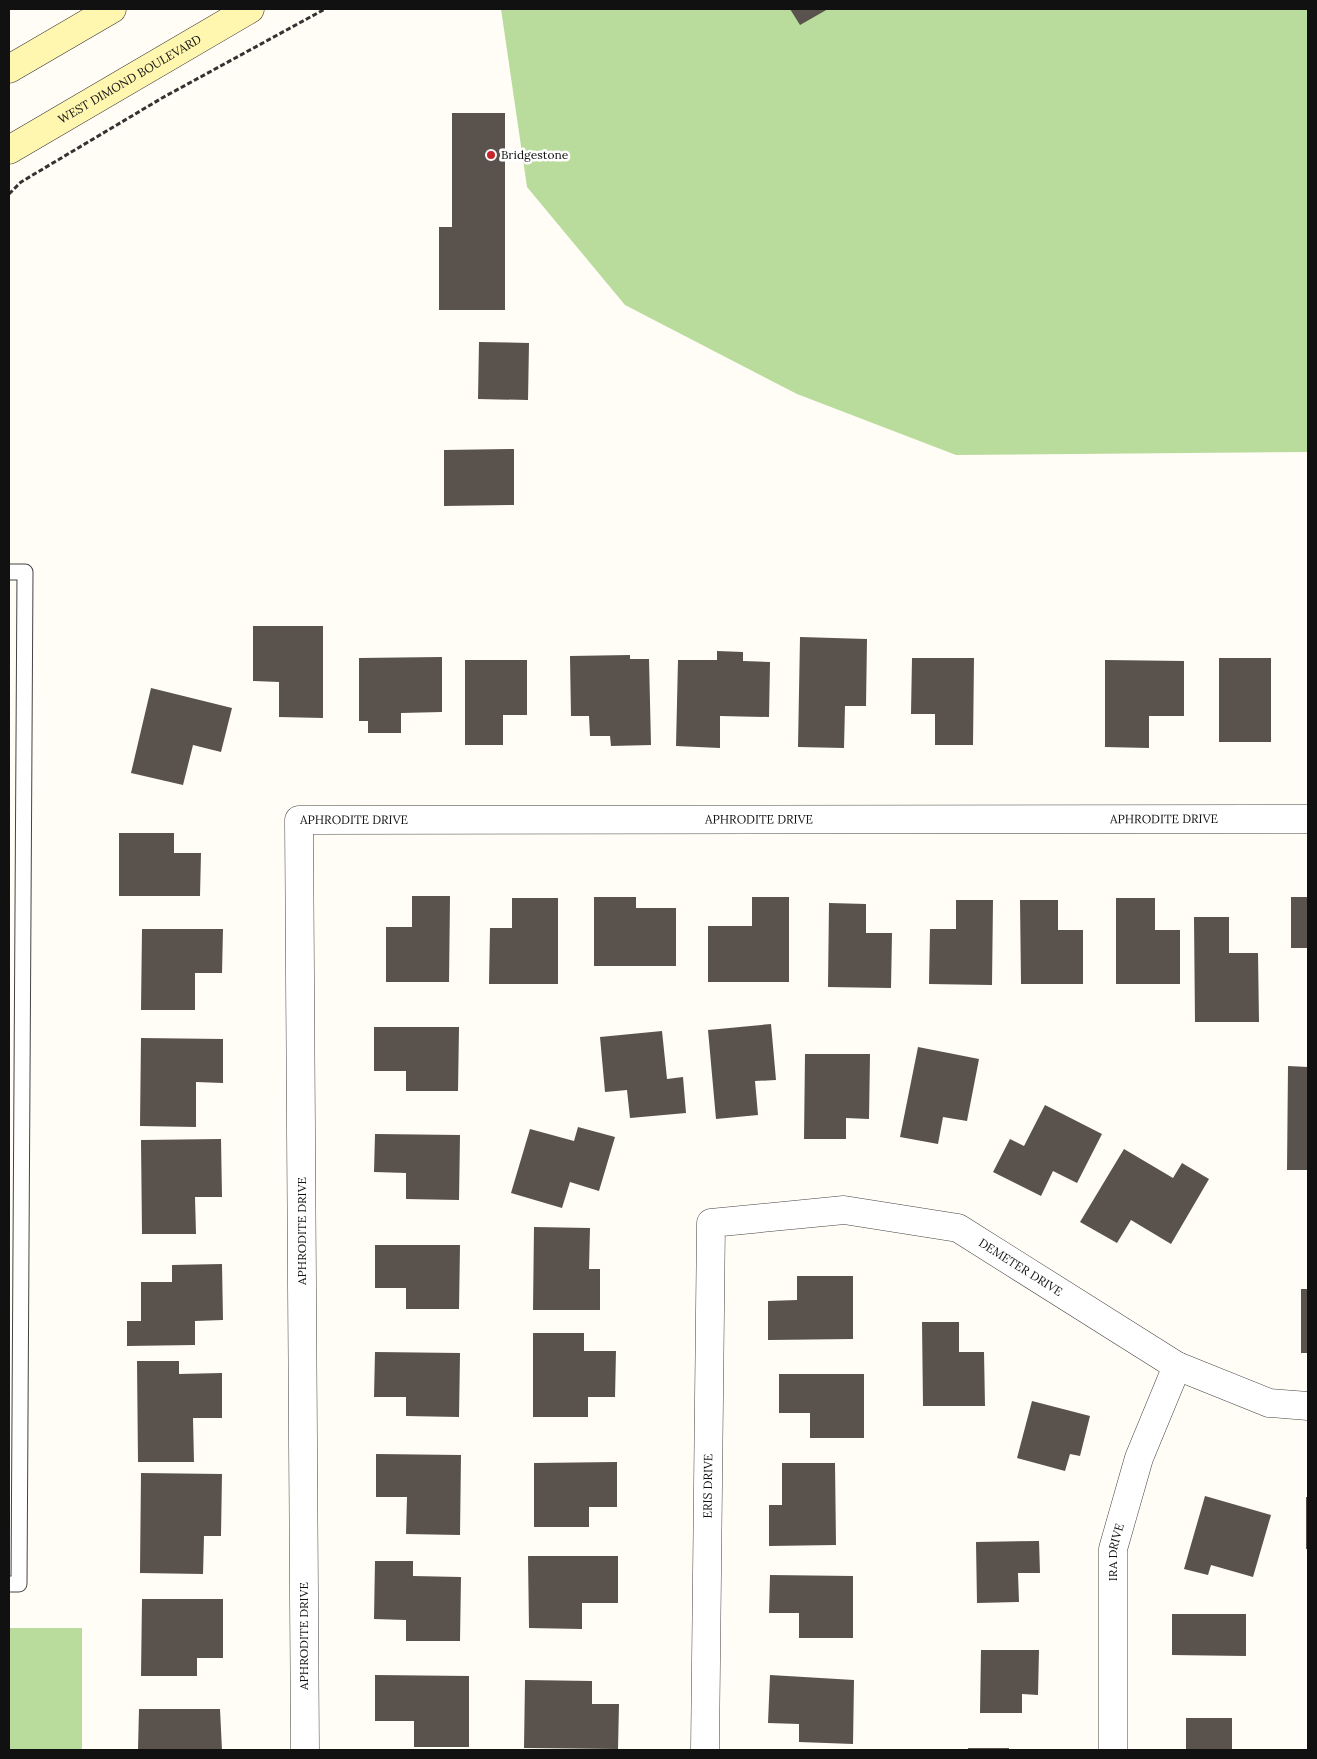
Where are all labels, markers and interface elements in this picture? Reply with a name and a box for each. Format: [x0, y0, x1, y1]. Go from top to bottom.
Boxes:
street label: WEST DIMOND BOULEVARD [55, 31, 204, 127]
place label: Bridgestone [501, 147, 569, 162]
marker: Bridgestone [485, 149, 497, 161]
street label: APHRODITE DRIVE [704, 811, 813, 827]
street label: APHRODITE DRIVE [1109, 811, 1218, 826]
street label: APHRODITE DRIVE [299, 812, 408, 827]
street label: APHRODITE DRIVE [294, 1177, 309, 1286]
street label: DEMETER DRIVE [976, 1235, 1066, 1299]
street label: ERIS DRIVE [700, 1454, 715, 1518]
street label: IRA DRIVE [1105, 1522, 1127, 1581]
street label: APHRODITE DRIVE [296, 1582, 311, 1691]

